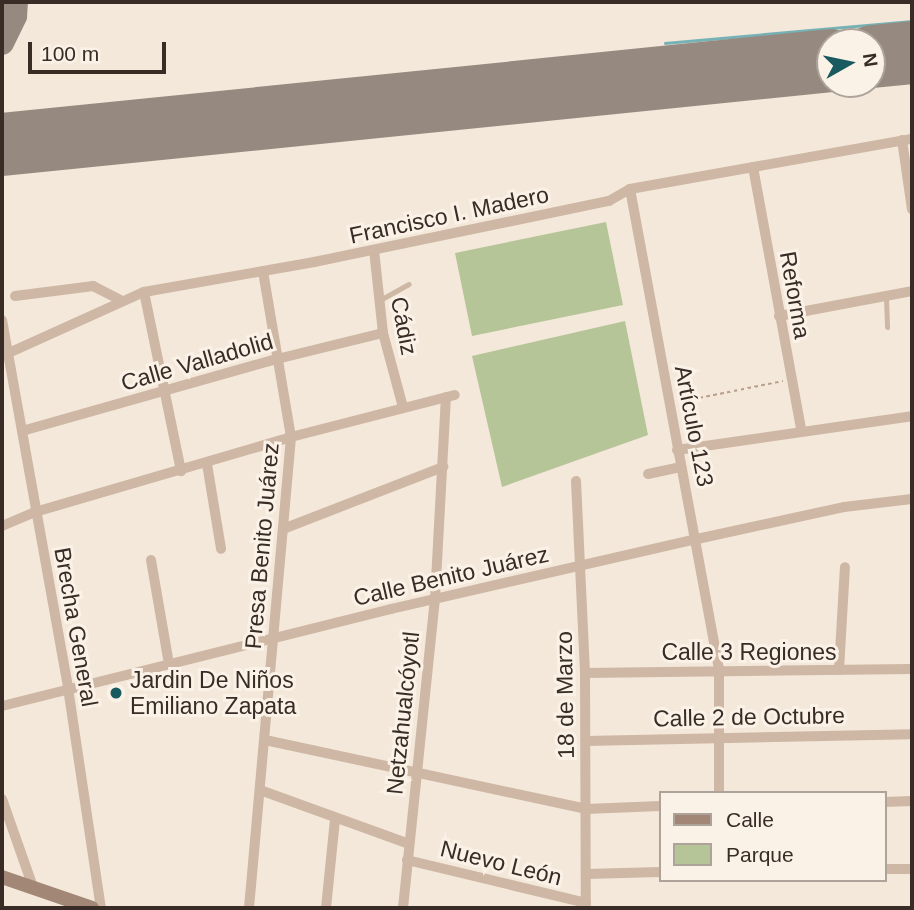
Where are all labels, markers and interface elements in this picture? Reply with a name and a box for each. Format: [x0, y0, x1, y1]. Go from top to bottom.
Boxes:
scale bar [32, 28, 170, 72]
north arrow [816, 28, 886, 98]
text: 100 m [41, 42, 99, 65]
text: N [859, 52, 882, 68]
street label: Francisco I. Madero [347, 180, 551, 250]
street label: Reforma [774, 249, 816, 341]
street label: Cádiz [385, 295, 423, 357]
street label: Calle Valladolid [118, 327, 276, 397]
street label: Artículo 123 [669, 363, 719, 489]
street label: Presa Benito Juárez [239, 442, 285, 650]
street label: Calle Benito Juárez [351, 540, 551, 612]
street label: Brecha General [48, 545, 104, 709]
street label: Netzahualcóyotl [381, 630, 425, 796]
street label: 18 de Marzo [550, 631, 580, 759]
street label: Calle 3 Regiones [661, 638, 837, 666]
place label: Jardin De Niños Emiliano Zapata [130, 666, 296, 720]
marker: Jardin De Niños Emiliano Zapata [108, 685, 124, 701]
street label: Calle 2 de Octubre [653, 702, 845, 732]
legend [659, 791, 886, 882]
text: Calle [726, 808, 774, 831]
street label: Nuevo León [437, 835, 565, 891]
text: Parque [726, 843, 794, 866]

